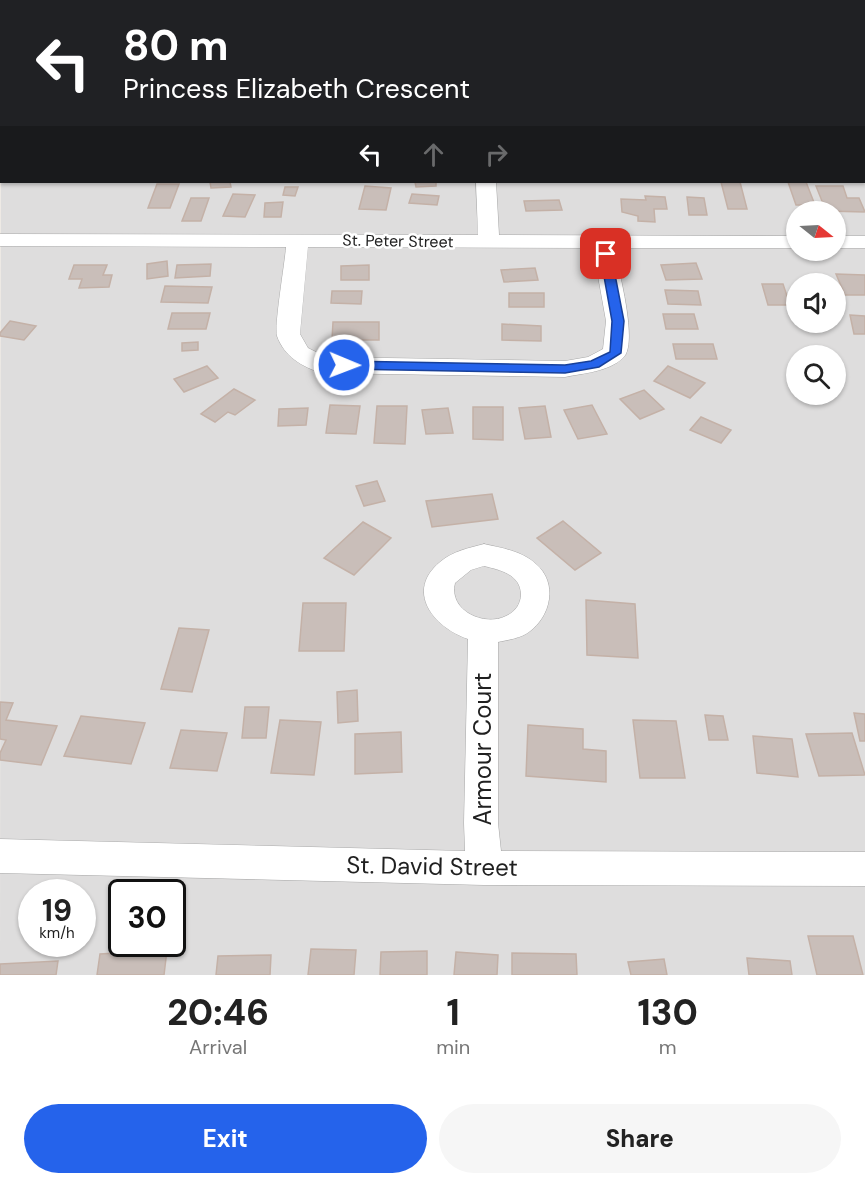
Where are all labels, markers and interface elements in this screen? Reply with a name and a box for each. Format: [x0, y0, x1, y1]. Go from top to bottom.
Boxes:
text: 80 m [123, 18, 229, 73]
icon: left [24, 24, 102, 102]
text: Princess Elizabeth Crescent [123, 71, 470, 106]
icon: left [354, 138, 387, 171]
icon: ahead [417, 138, 450, 171]
icon: right [480, 138, 513, 171]
north arrow [786, 201, 846, 261]
map controls [786, 201, 846, 405]
pin [580, 228, 631, 279]
street label: St. Peter Street [342, 230, 454, 252]
icon: arrive [589, 237, 622, 270]
button: sound [786, 273, 846, 333]
position arrow [312, 333, 376, 397]
button: search [786, 345, 846, 405]
street label: Armour Court [467, 673, 498, 825]
street label: St. David Street [346, 849, 518, 883]
speed limit sign: 30 [108, 879, 186, 957]
text: 19 [42, 891, 72, 930]
text: km/h [39, 923, 75, 943]
text: 20:46 [167, 989, 269, 1036]
text: 1 [447, 989, 460, 1036]
text: 130 [637, 989, 698, 1036]
text: Arrival [189, 1034, 247, 1060]
text: min [436, 1034, 470, 1060]
text: m [659, 1034, 677, 1060]
button: Exit [24, 1104, 427, 1173]
button: Share [439, 1104, 841, 1173]

